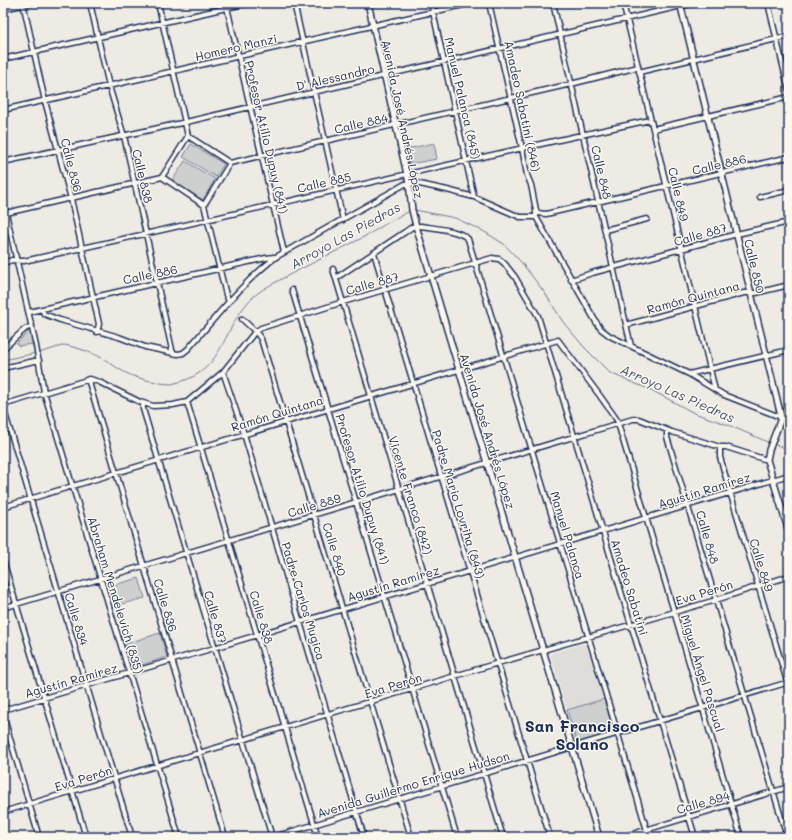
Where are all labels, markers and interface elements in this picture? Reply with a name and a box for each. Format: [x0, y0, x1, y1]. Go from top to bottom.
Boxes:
street label: Homero Manzi [193, 30, 279, 64]
street label: Manuel Palanca (845) [441, 36, 485, 160]
street label: Avenida José Andrés López [378, 38, 428, 200]
street label: Amadeo Sabatini (846) [501, 39, 545, 173]
street label: Profesor Atilio Dupuy (841) [242, 59, 292, 215]
street label: D' Alessandro [294, 60, 376, 94]
street label: Calle 884 [332, 109, 390, 137]
street label: Calle 836 [58, 136, 86, 194]
street label: Calle 848 [588, 143, 616, 201]
street label: Calle 838 [129, 147, 157, 205]
street label: Calle 886 [690, 150, 748, 178]
street label: Calle 849 [665, 166, 693, 222]
street label: Calle 885 [295, 168, 353, 196]
water label: Arroyo Las Piedras [287, 198, 403, 272]
street label: Calle 887 [672, 219, 729, 249]
street label: Calle 850 [741, 237, 769, 295]
street label: Calle 886 [121, 260, 179, 288]
street label: Calle 887 [344, 268, 401, 298]
street label: Ramón Quintana [645, 277, 741, 317]
street label: Avenida José Andrés López [457, 351, 519, 511]
water label: Arroyo Las Piedras [618, 360, 738, 426]
street label: Ramón Quintana [229, 391, 325, 435]
street label: Profesor Atilio Dupuy (841) [332, 412, 394, 566]
street label: Padre Mario Lovriha (843) [429, 428, 489, 580]
street label: Vicente Franco (842) [385, 434, 437, 556]
street label: Agustín Ramírez [656, 468, 752, 512]
street label: Calle 889 [285, 489, 343, 521]
street label: Manuel Palanca [547, 489, 589, 581]
street label: Calle 848 [693, 508, 723, 566]
street label: Abraham Mendelevich (835) [84, 515, 148, 675]
street label: Calle 840 [319, 520, 351, 578]
street label: Calle 849 [746, 536, 778, 594]
street label: Amadeo Sabatini [608, 537, 652, 637]
street label: Padre Carlos Mugica [278, 540, 330, 662]
street label: Agustín Ramírez [345, 561, 441, 605]
street label: Calle 836 [150, 576, 182, 634]
street label: Eva Perón [673, 576, 735, 608]
street label: Calle 838 [246, 588, 278, 646]
street label: Calle 837 [201, 589, 231, 646]
street label: Calle 834 [61, 591, 93, 647]
street label: Miguel Ángel Pascual [678, 612, 728, 734]
street label: Agustín Ramírez [23, 659, 120, 701]
street label: Eva Perón [362, 669, 424, 701]
district label: San Francisco Solano [525, 715, 640, 754]
street label: Avenida Guillermo Enrique Hudson [315, 747, 511, 821]
street label: Eva Perón [52, 762, 114, 794]
street label: Calle 894 [674, 787, 732, 817]

